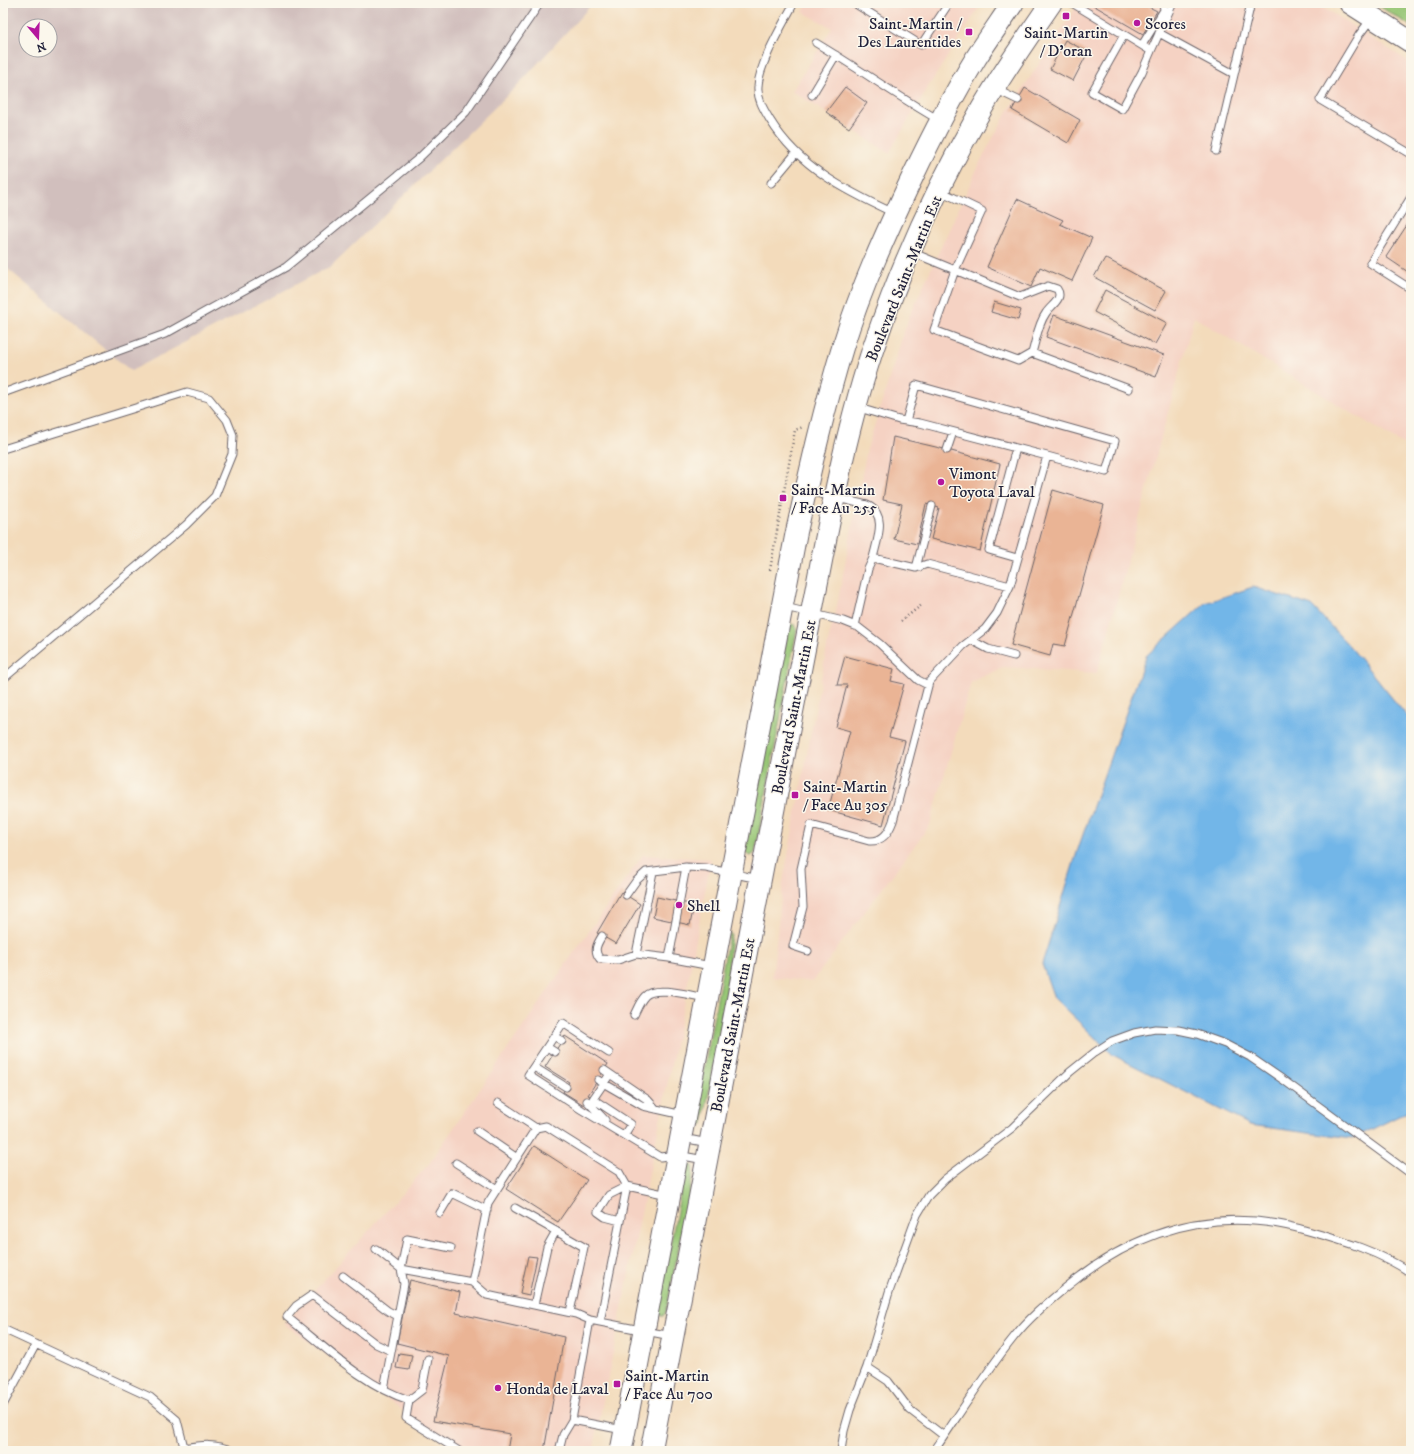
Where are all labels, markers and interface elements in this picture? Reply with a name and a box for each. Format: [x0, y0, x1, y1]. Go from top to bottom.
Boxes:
marker: Saint-Martin / D'oran [1061, 11, 1071, 21]
place label: Saint-Martin / Des Laurentides [858, 14, 963, 52]
place label: Scores [1145, 14, 1186, 34]
north arrow [18, 18, 58, 58]
marker: Scores [1132, 18, 1142, 28]
place label: Saint-Martin / D'oran [1024, 23, 1109, 61]
marker: Saint-Martin / Des Laurentides [964, 27, 974, 37]
text: N [34, 38, 47, 55]
street label: Boulevard Saint-Martin Est [861, 192, 946, 364]
place label: Vimont Toyota Laval [948, 464, 1035, 502]
marker: Vimont Toyota Laval [936, 477, 946, 487]
place label: Saint-Martin / Face Au 255 [791, 480, 877, 518]
marker: Saint-Martin / Face Au 255 [778, 493, 788, 503]
street label: Boulevard Saint-Martin Est [767, 618, 821, 796]
place label: Saint-Martin / Face Au 305 [803, 777, 888, 815]
marker: Saint-Martin / Face Au 305 [790, 790, 800, 800]
place label: Shell [687, 896, 720, 916]
marker: Shell [674, 900, 684, 910]
street label: Boulevard Saint-Martin Est [706, 936, 760, 1114]
place label: Saint-Martin / Face Au 700 [625, 1366, 713, 1404]
place label: Honda de Laval [506, 1379, 609, 1399]
marker: Saint-Martin / Face Au 700 [612, 1379, 622, 1389]
marker: Honda de Laval [493, 1383, 503, 1393]

